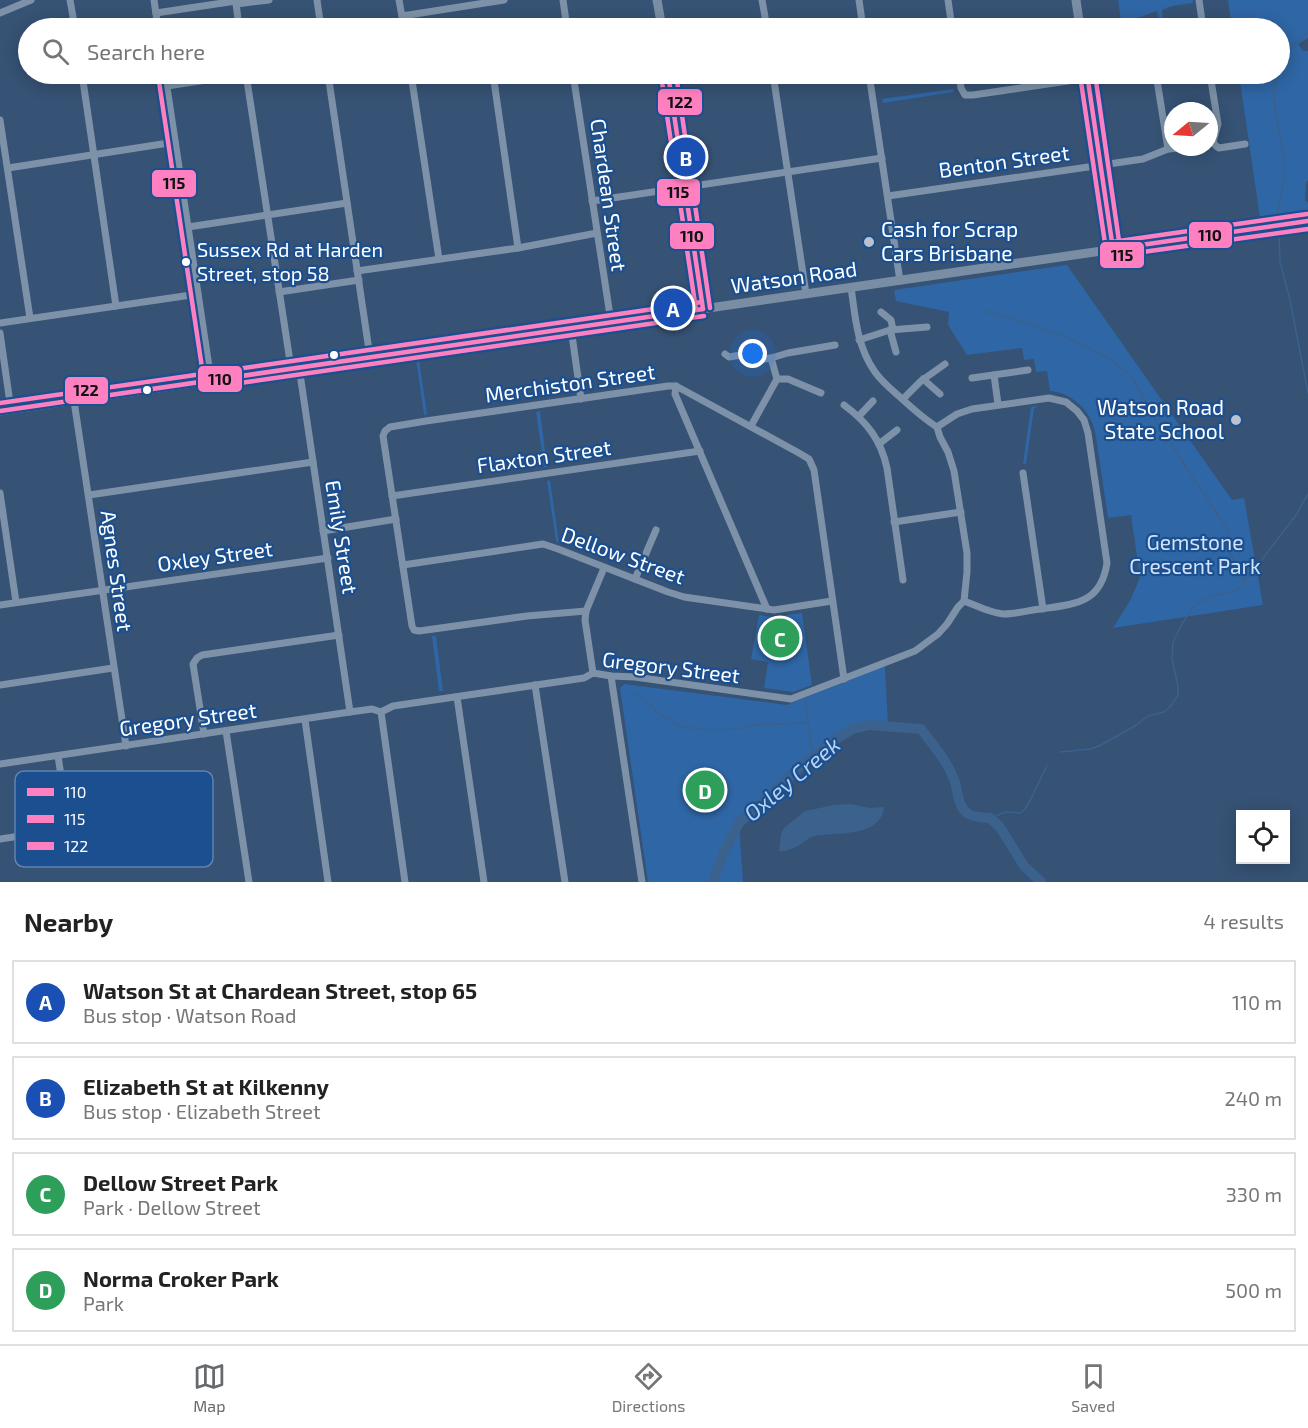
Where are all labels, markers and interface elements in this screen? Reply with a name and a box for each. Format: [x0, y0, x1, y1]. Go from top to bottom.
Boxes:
search box [18, 18, 1290, 84]
icon: search [39, 35, 72, 68]
text: Search here [87, 38, 205, 64]
line badge: 122 [657, 88, 703, 116]
text: 122 [667, 92, 693, 111]
north arrow [1164, 102, 1218, 156]
street label: Chardean Street [586, 117, 633, 273]
pin: B [666, 134, 706, 180]
street label: Benton Street [937, 139, 1071, 182]
line badge: 115 [151, 169, 197, 198]
text: 115 [163, 173, 185, 192]
line badge: 115 [656, 178, 701, 207]
text: 115 [667, 182, 689, 201]
place label: Cash for Scrap Cars Brisbane [881, 216, 1018, 265]
line badge: 110 [1188, 221, 1233, 249]
line badge: 110 [669, 222, 715, 250]
text: 110 [1198, 225, 1222, 244]
text: 110 [680, 226, 704, 245]
marker: Cash for Scrap Cars Brisbane [862, 235, 876, 249]
place label: Sussex Rd at Harden Street, stop 58 [197, 237, 383, 285]
line badge: 115 [1099, 241, 1145, 269]
text: 115 [1111, 245, 1133, 264]
street label: Watson Road [729, 255, 858, 298]
marker: Sussex Rd at Harden Street, stop 58 [180, 256, 192, 268]
pin: A [654, 286, 692, 330]
your location [738, 339, 767, 368]
unlabelled marker [328, 349, 340, 361]
street label: Merchiston Street [483, 358, 656, 407]
line badge: 110 [197, 365, 243, 393]
text: 110 [208, 369, 232, 388]
line badge: 122 [64, 376, 109, 405]
text: 122 [73, 380, 99, 399]
unlabelled marker [141, 384, 153, 396]
place label: Watson Road State School [1097, 394, 1225, 443]
marker: Watson Road State School [1229, 413, 1243, 427]
street label: Flaxton Street [475, 434, 613, 477]
street label: Emily Street [321, 478, 364, 595]
street label: Agnes Street [97, 509, 138, 633]
street label: Dellow Street [558, 521, 689, 588]
park label: Gemstone Crescent Park [1129, 529, 1261, 578]
street label: Oxley Street [155, 535, 274, 576]
pin: C [760, 616, 800, 660]
street label: Gregory Street [601, 646, 741, 687]
street label: Gregory Street [118, 697, 258, 741]
water label: Oxley Creek [738, 731, 845, 827]
pin: D [686, 768, 724, 812]
legend [15, 771, 213, 867]
text: 110 [64, 782, 86, 801]
text: 115 [64, 809, 85, 828]
map controls [1236, 810, 1290, 864]
button: locate [1236, 810, 1290, 864]
text: 122 [64, 836, 88, 855]
text: Nearby [24, 906, 113, 937]
text: 4 results [1204, 909, 1284, 933]
text: Watson St at Chardean Street, stop 65 [83, 977, 477, 1003]
text: A [39, 990, 52, 1014]
text: 110 m [1232, 990, 1282, 1014]
text: Bus stop · Watson Road [83, 1003, 297, 1027]
text: Elizabeth St at Kilkenny [83, 1073, 329, 1099]
text: B [39, 1086, 52, 1110]
text: 240 m [1224, 1086, 1282, 1110]
text: Bus stop · Elizabeth Street [83, 1099, 321, 1123]
text: Dellow Street Park [83, 1169, 278, 1195]
text: C [40, 1182, 51, 1206]
text: 330 m [1226, 1182, 1282, 1206]
text: Park · Dellow Street [83, 1195, 261, 1219]
text: Norma Croker Park [83, 1265, 279, 1291]
text: D [39, 1278, 52, 1302]
text: 500 m [1225, 1278, 1282, 1302]
text: Park [83, 1291, 124, 1315]
tab: Map [193, 1360, 226, 1415]
tab: Directions [612, 1360, 685, 1415]
tab: Saved [1071, 1360, 1115, 1415]

